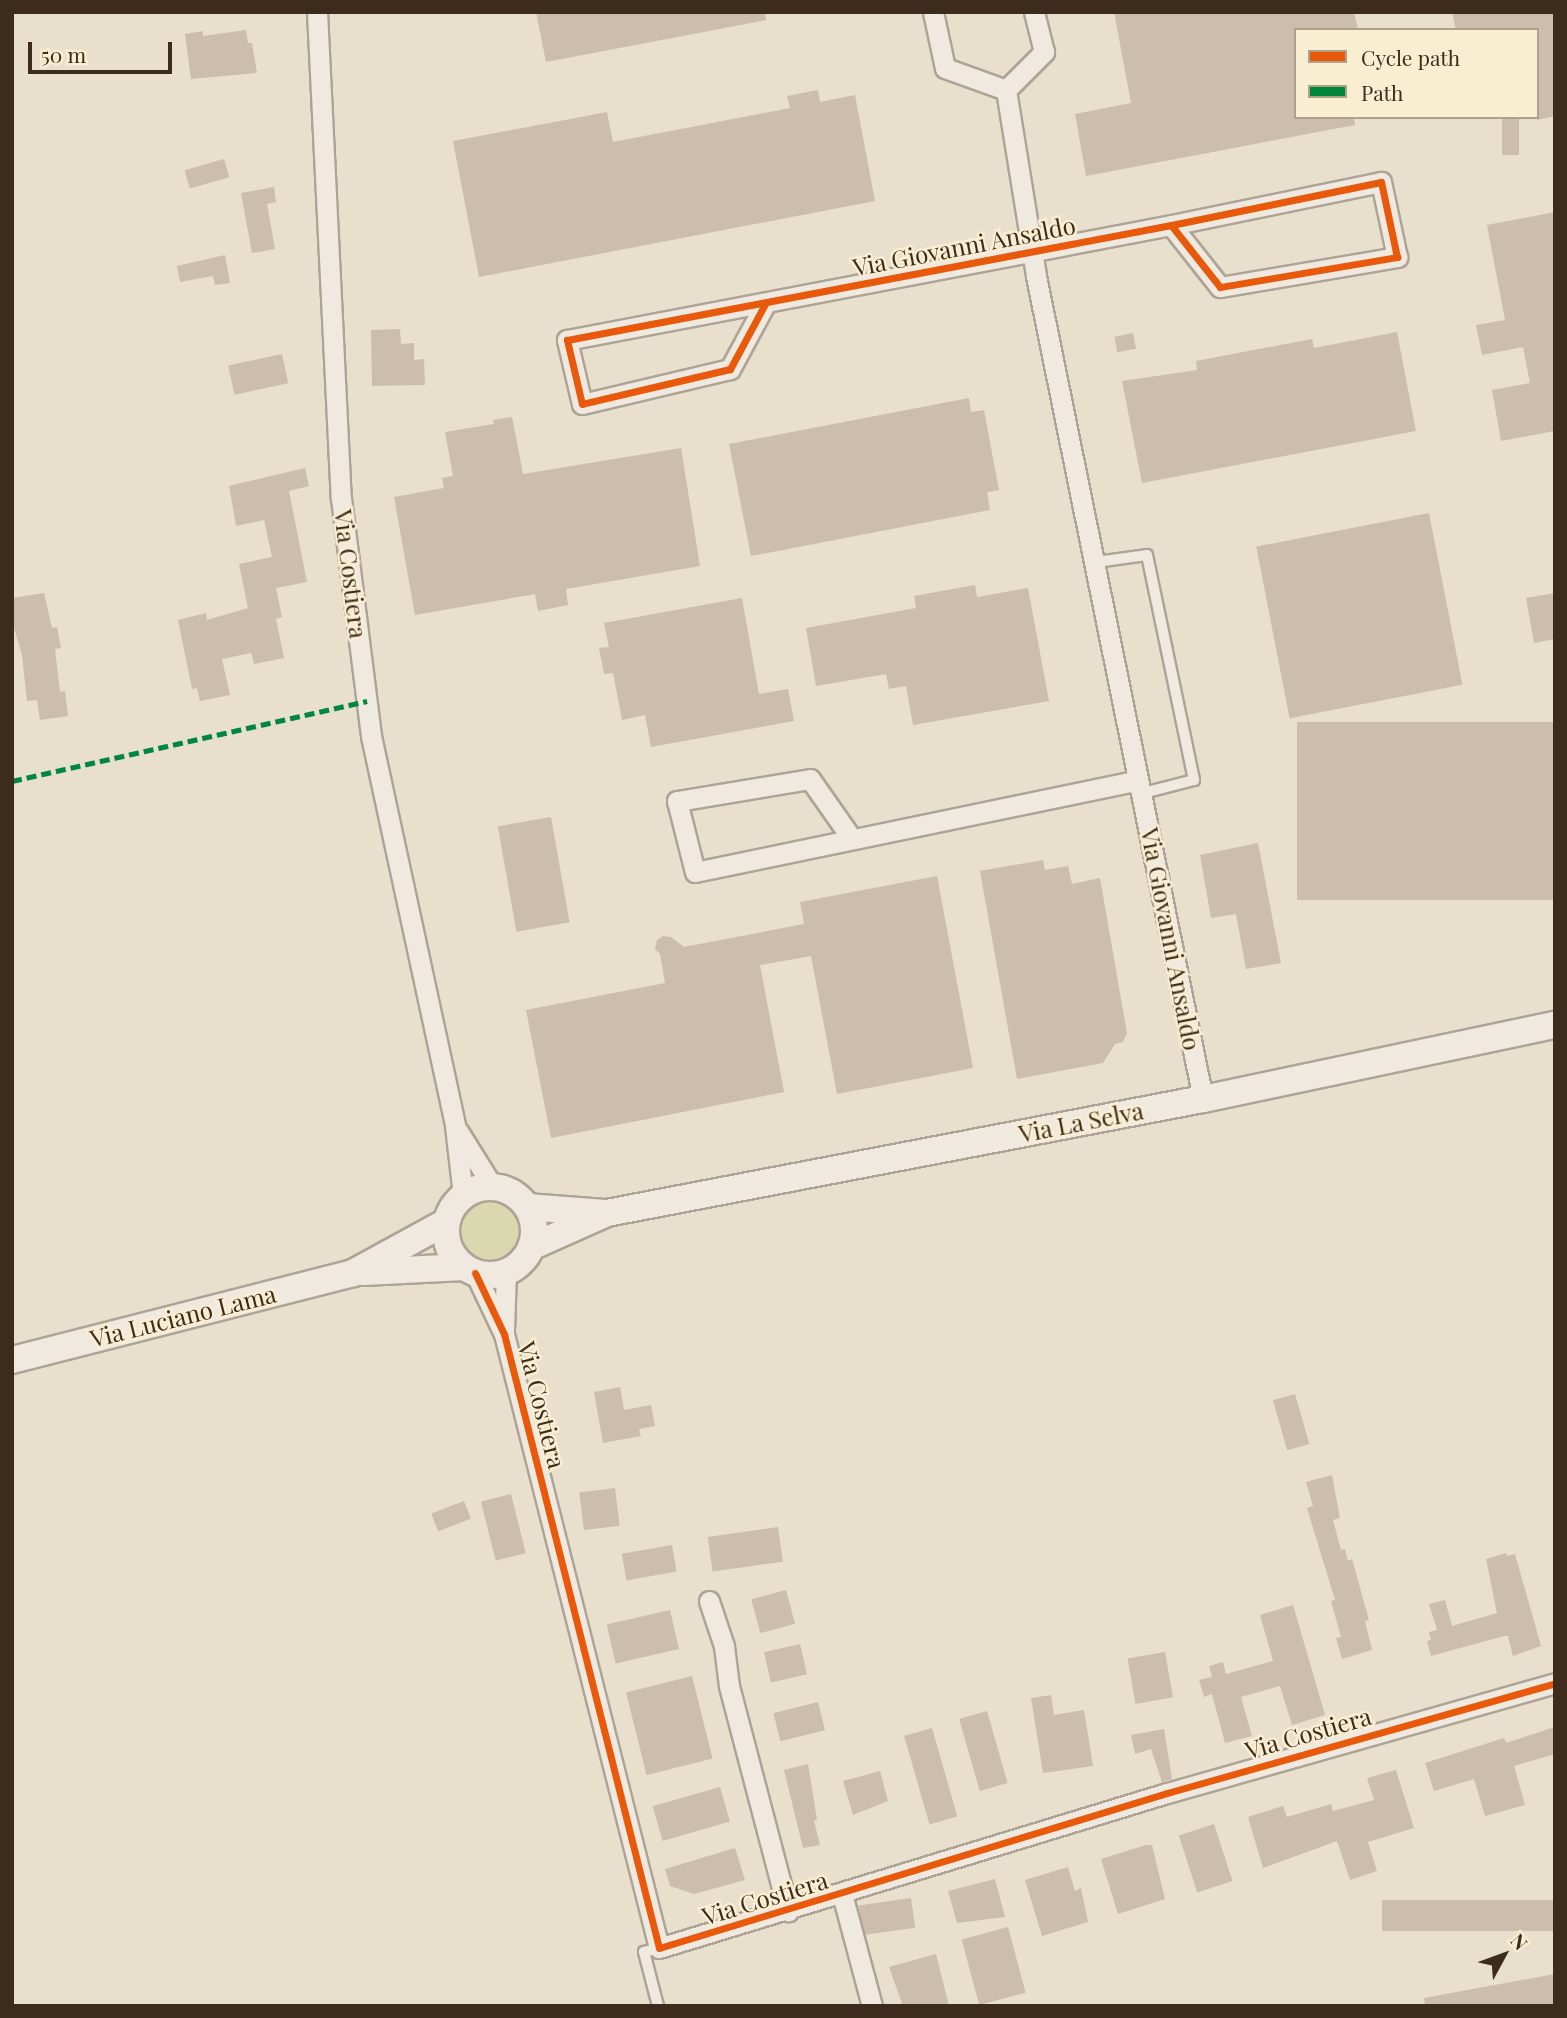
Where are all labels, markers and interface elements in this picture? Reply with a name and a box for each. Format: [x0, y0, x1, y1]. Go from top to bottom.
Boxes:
scale bar [32, 28, 175, 72]
legend [1294, 28, 1539, 119]
text: 50 m [41, 40, 86, 68]
text: Cycle path [1361, 43, 1460, 71]
text: Path [1361, 78, 1403, 106]
street label: Via Giovanni Ansaldo [850, 210, 1078, 282]
street label: Via Costiera [329, 508, 373, 640]
street label: Via Giovanni Ansaldo [1135, 825, 1207, 1053]
street label: Via La Selva [1016, 1096, 1146, 1148]
street label: Via Luciano Lama [87, 1279, 279, 1353]
street label: Via Costiera [512, 1338, 572, 1472]
street label: Via Costiera [1241, 1701, 1375, 1765]
street label: Via Costiera [699, 1865, 831, 1931]
north arrow [1469, 1920, 1539, 1990]
text: N [1506, 1928, 1534, 1955]

